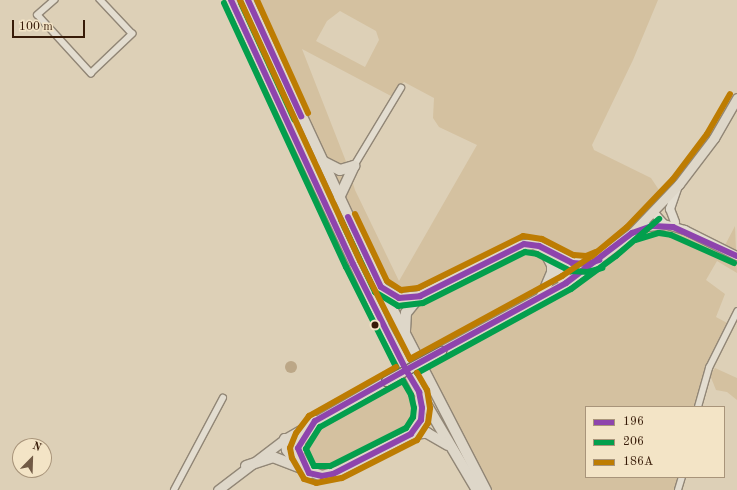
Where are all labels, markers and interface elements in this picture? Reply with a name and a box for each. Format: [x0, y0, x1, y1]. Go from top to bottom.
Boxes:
scale bar [14, 12, 87, 38]
text: 100 m [19, 21, 53, 33]
unlabelled marker [370, 320, 380, 330]
legend [585, 406, 725, 478]
text: 196 [623, 416, 644, 428]
text: 206 [623, 436, 644, 448]
north arrow [12, 438, 52, 478]
text: N [30, 441, 43, 454]
text: 186A [623, 456, 653, 468]

